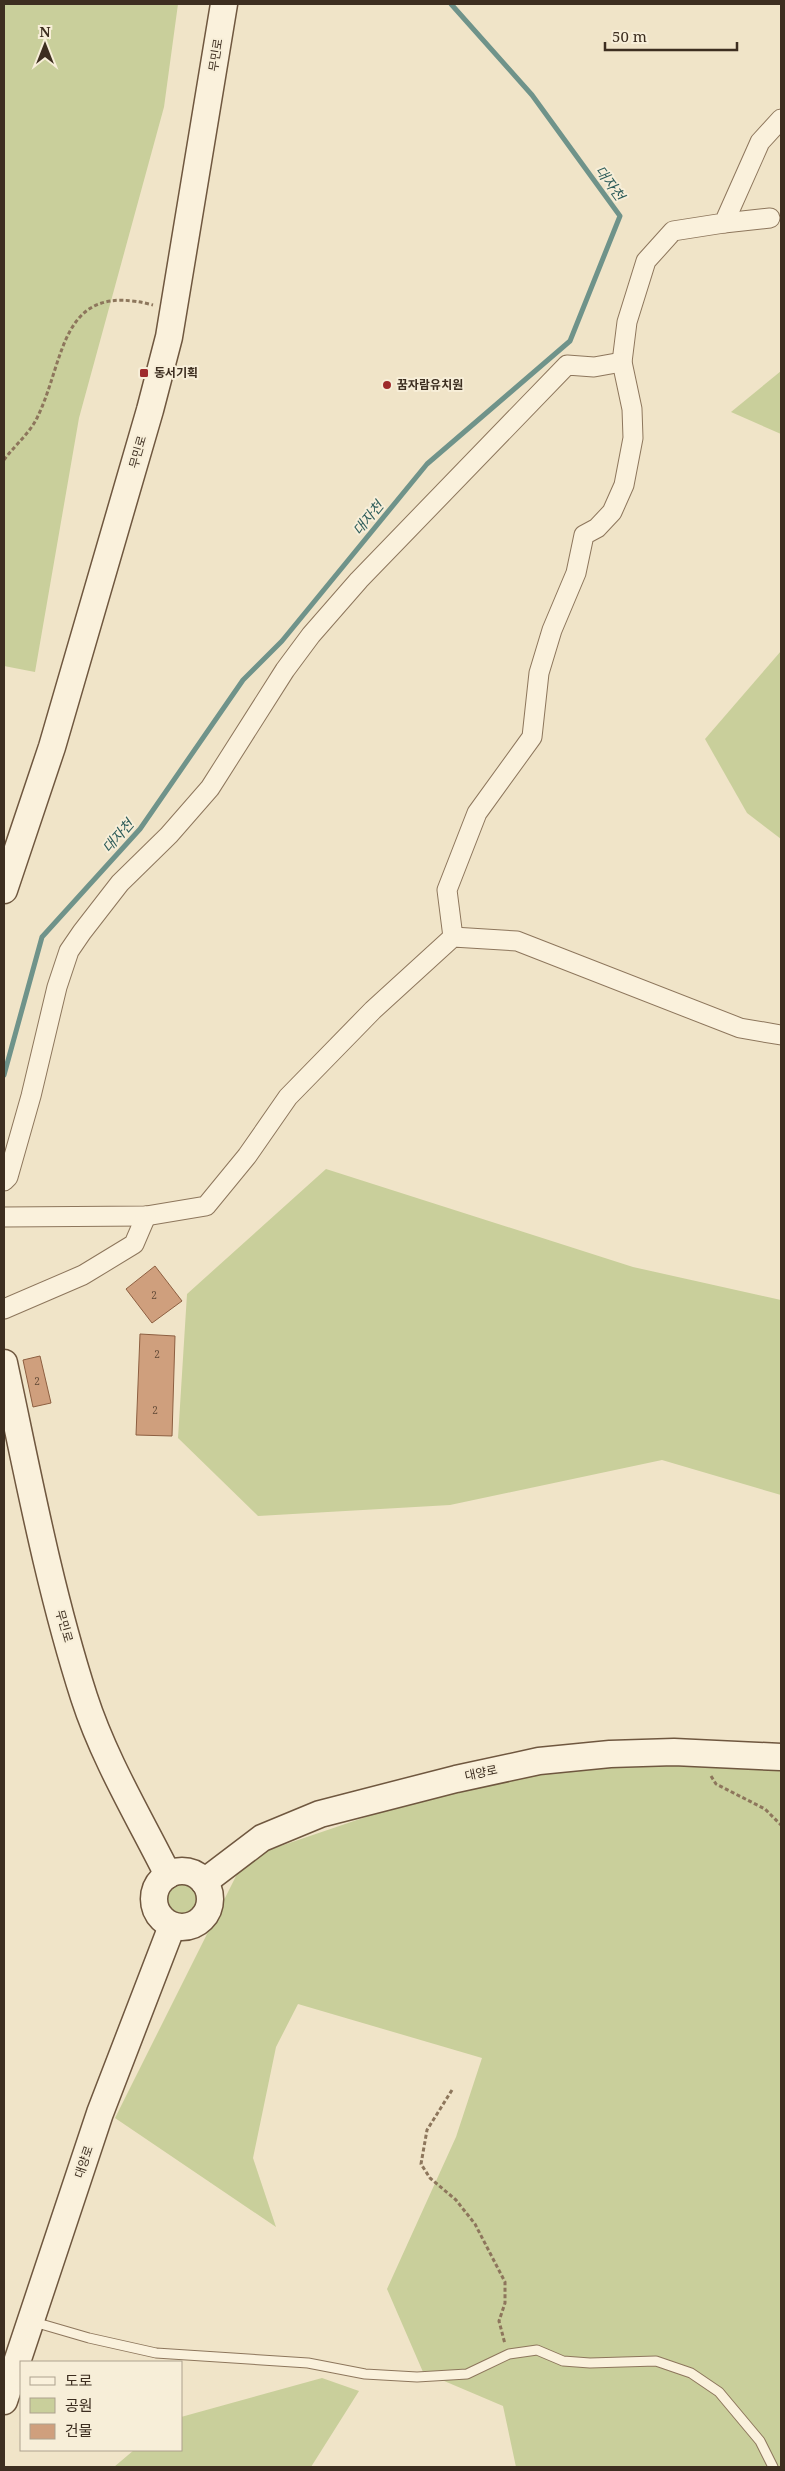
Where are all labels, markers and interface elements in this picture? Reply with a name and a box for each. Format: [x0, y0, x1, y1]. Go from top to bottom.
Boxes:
north arrow [20, 20, 70, 70]
scale bar [605, 20, 738, 52]
text: N [39, 22, 51, 41]
text: 50 m [612, 26, 647, 46]
street label: 무민로 [205, 37, 226, 73]
water label: 대자천 [591, 161, 630, 205]
place label: 동서기획 [154, 364, 198, 381]
marker: 동서기획 [138, 367, 150, 379]
place label: 꿈자람유치원 [397, 376, 463, 393]
marker: 꿈자람유치원 [381, 379, 393, 391]
street label: 무민로 [125, 434, 150, 470]
water label: 대자천 [348, 496, 388, 539]
water label: 대자천 [98, 814, 138, 856]
house number: 2 [151, 1288, 157, 1302]
house number: 2 [154, 1347, 160, 1361]
house number: 2 [34, 1374, 40, 1388]
house number: 2 [152, 1403, 158, 1417]
street label: 무민로 [52, 1608, 77, 1644]
street label: 대양로 [463, 1761, 499, 1784]
street label: 대양로 [70, 2143, 97, 2180]
legend [20, 2361, 182, 2451]
text: 도로 [65, 2370, 93, 2390]
text: 공원 [65, 2395, 93, 2415]
text: 건물 [65, 2420, 93, 2440]

